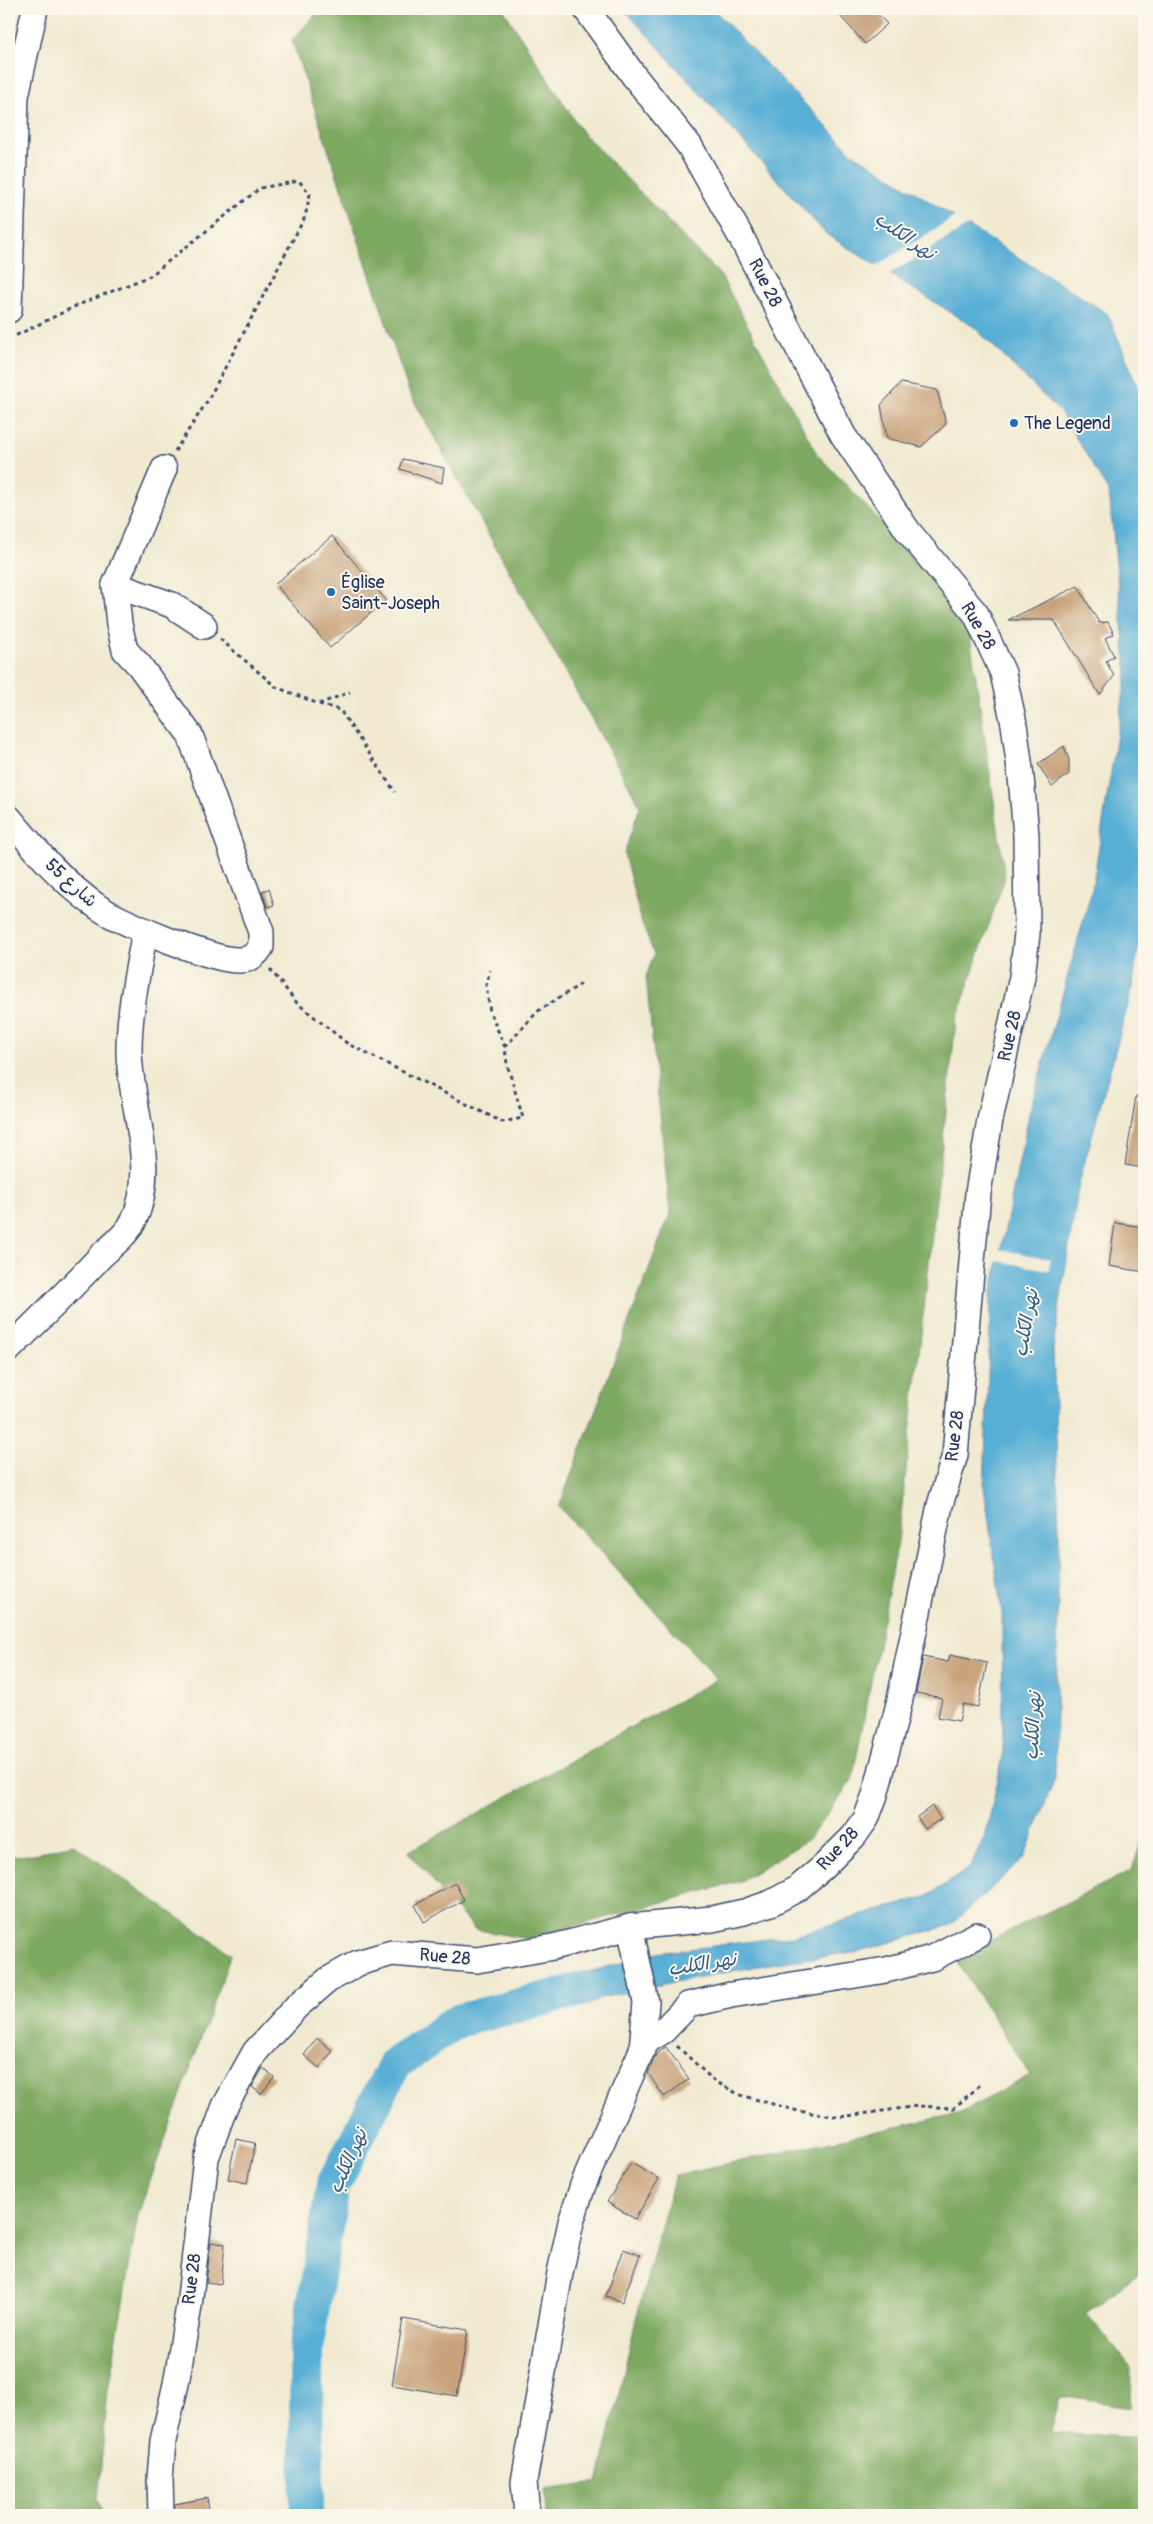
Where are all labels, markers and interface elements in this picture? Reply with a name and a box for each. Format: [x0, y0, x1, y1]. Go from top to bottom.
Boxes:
water label: نهر الكلب [870, 207, 941, 267]
street label: Rue 28 [743, 255, 787, 311]
place label: The Legend [1024, 412, 1111, 435]
marker: The Legend [1008, 417, 1020, 429]
place label: Église Saint-Joseph [341, 571, 440, 615]
marker: Église Saint-Joseph [325, 586, 337, 598]
street label: Rue 28 [955, 598, 1001, 654]
street label: شارع 55 [40, 854, 102, 912]
street label: Rue 28 [993, 1008, 1027, 1064]
water label: نهر الكلب [1008, 1285, 1044, 1359]
street label: Rue 28 [940, 1409, 970, 1463]
water label: نهر الكلب [1019, 1689, 1047, 1761]
street label: Rue 28 [812, 1822, 864, 1876]
street label: Rue 28 [418, 1943, 472, 1971]
water label: نهر الكلب [666, 1946, 740, 1981]
water label: نهر الكلب [323, 2123, 374, 2197]
street label: Rue 28 [177, 2252, 207, 2306]

